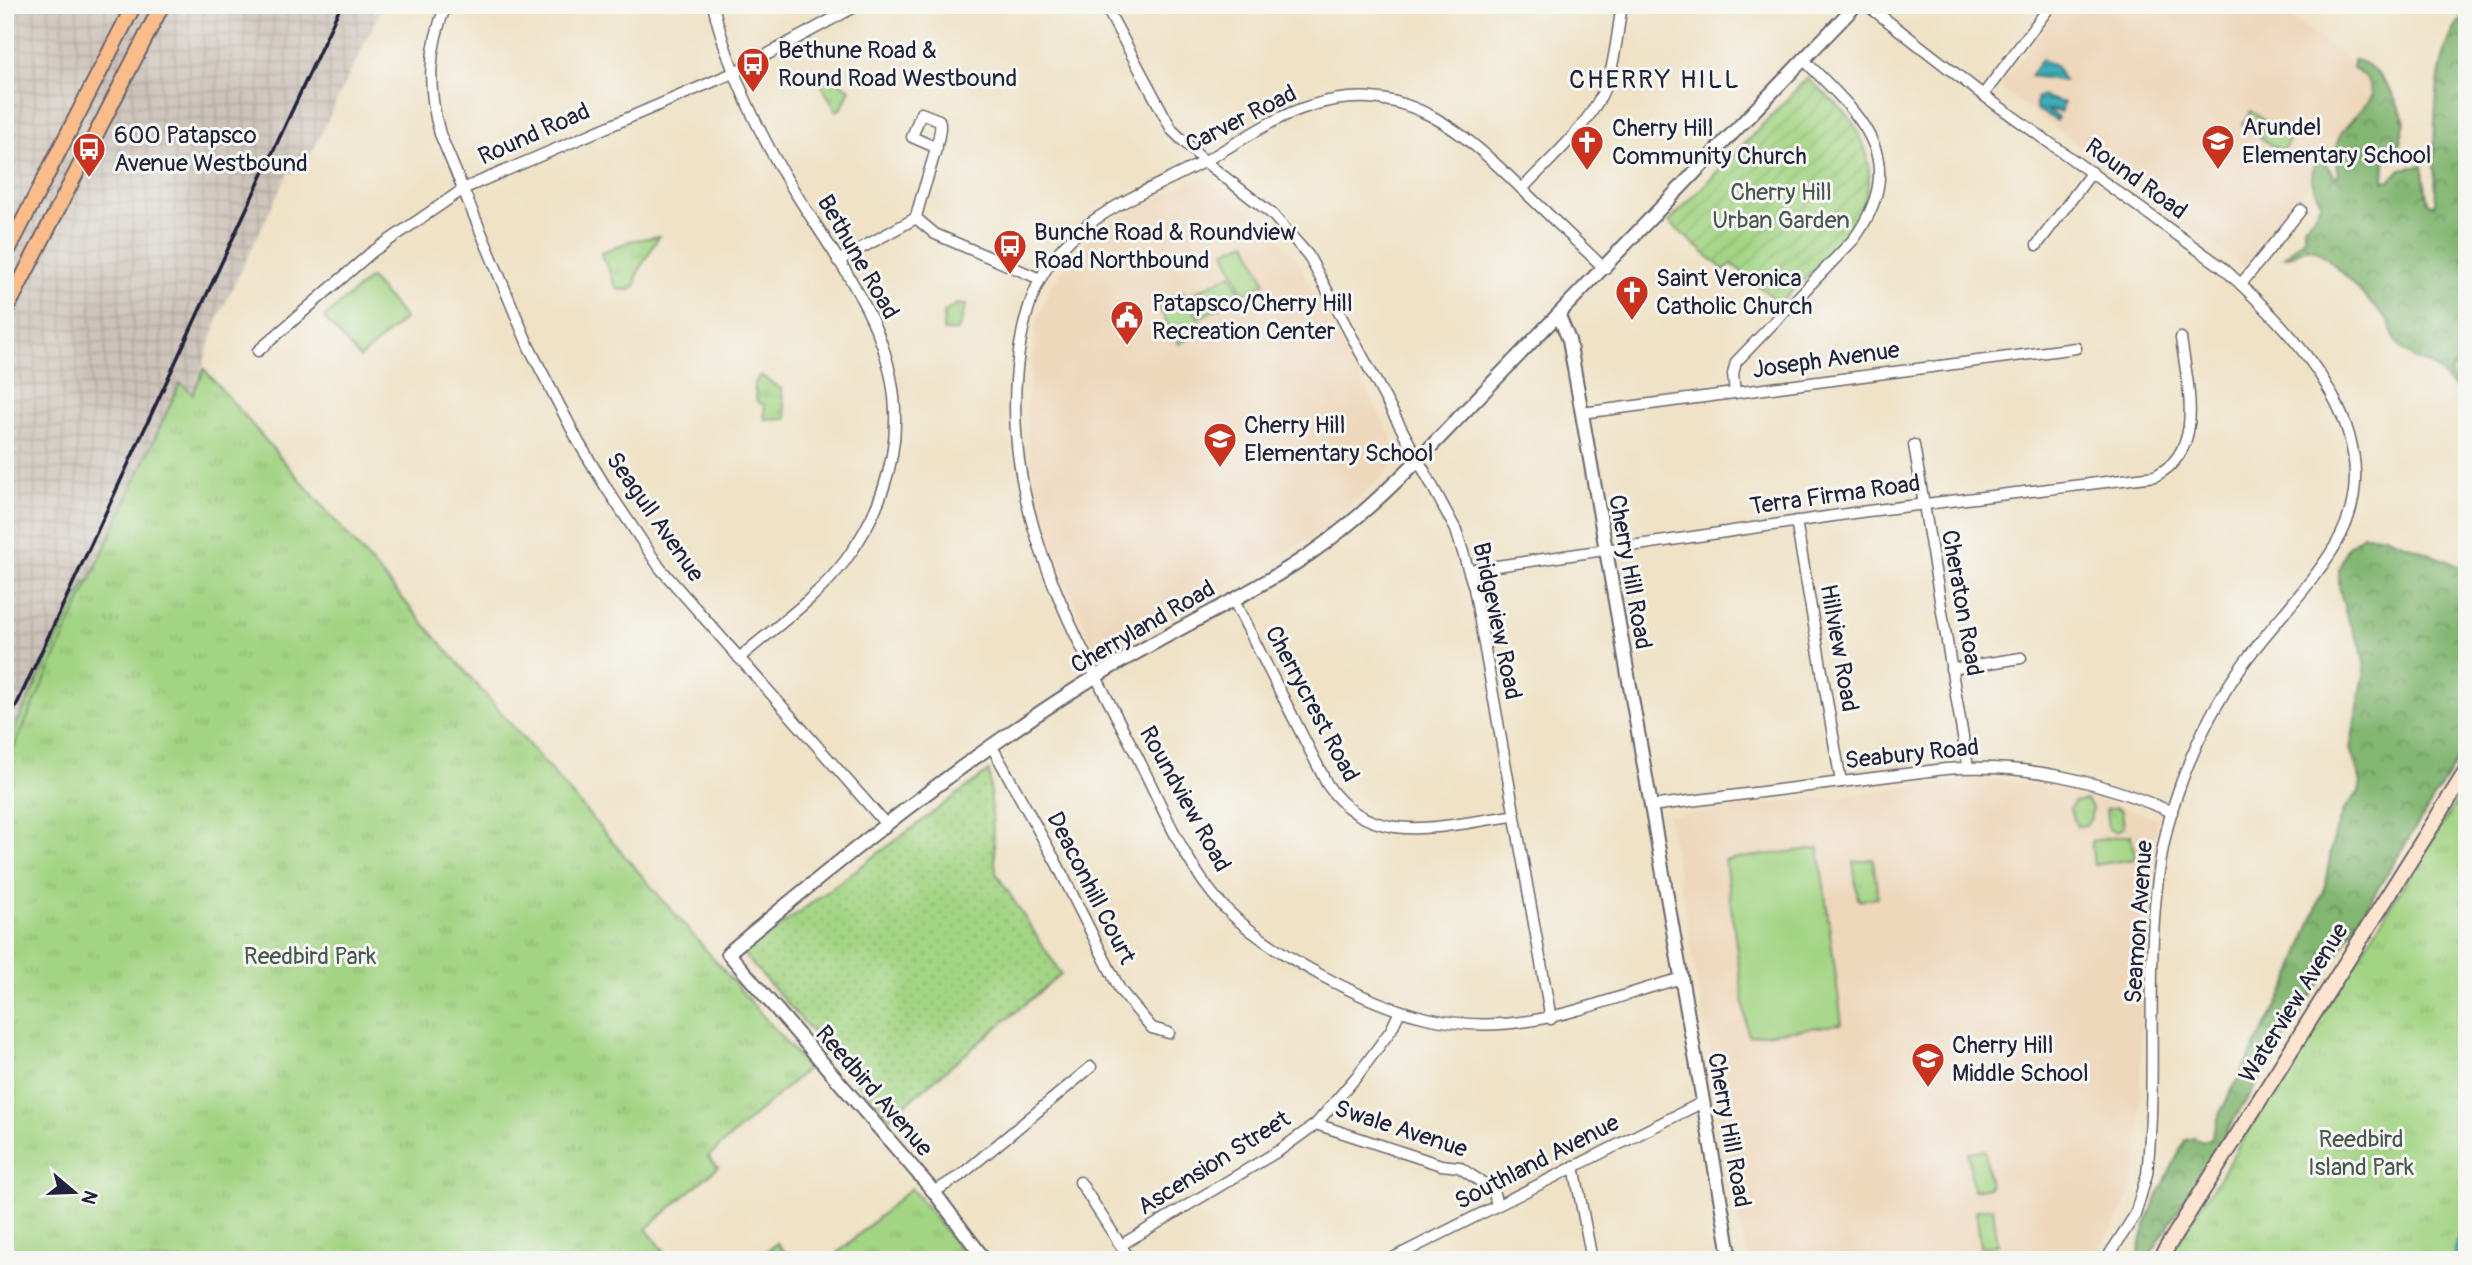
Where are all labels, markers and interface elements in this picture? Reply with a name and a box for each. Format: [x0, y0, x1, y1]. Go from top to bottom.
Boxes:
place label: Bethune Road & Round Road Westbound [778, 36, 1017, 93]
bus stop icon: Bethune Road & Round Road Westbound [734, 45, 772, 94]
district label: CHERRY HILL [1569, 64, 1741, 96]
street label: Carver Road [1181, 79, 1301, 159]
street label: Round Road [474, 97, 594, 171]
place label: Arundel Elementary School [2242, 113, 2432, 170]
place label: Cherry Hill Community Church [1612, 114, 1807, 171]
place label: 600 Patapsco Avenue Westbound [114, 121, 308, 178]
school or university icon: Arundel Elementary School [2199, 122, 2237, 171]
church icon: Cherry Hill Community Church [1568, 123, 1606, 172]
bus stop icon: 600 Patapsco Avenue Westbound [70, 130, 108, 179]
street label: Round Road [2079, 132, 2193, 226]
park label: Cherry Hill Urban Garden [1712, 178, 1850, 235]
street label: Bethune Road [811, 190, 905, 324]
place label: Bunche Road & Roundview Road Northbound [1034, 218, 1296, 275]
bus stop icon: Bunche Road & Roundview Road Northbound [991, 227, 1029, 276]
place label: Saint Veronica Catholic Church [1656, 264, 1813, 321]
church icon: Saint Veronica Catholic Church [1613, 273, 1651, 322]
place label: Patapsco/Cherry Hill Recreation Center [1152, 289, 1353, 346]
public building icon: Patapsco/Cherry Hill Recreation Center [1108, 298, 1146, 347]
street label: Joseph Avenue [1750, 335, 1902, 385]
place label: Cherry Hill Elementary School [1244, 411, 1434, 468]
school or university icon: Cherry Hill Elementary School [1201, 420, 1239, 469]
street label: Seagull Avenue [600, 447, 710, 588]
street label: Terra Firma Road [1748, 469, 1922, 521]
street label: Cherry Hill Road [1602, 493, 1658, 651]
street label: Cheraton Road [1935, 528, 1989, 678]
street label: Bridgeview Road [1466, 540, 1528, 702]
street label: Cherryland Road [1066, 574, 1220, 680]
street label: Hillview Road [1814, 582, 1864, 714]
street label: Cherrycrest Road [1259, 621, 1365, 787]
street label: Roundview Road [1133, 721, 1237, 877]
street label: Seabury Road [1844, 733, 1980, 775]
street label: Deaconhill Court [1040, 807, 1142, 969]
street label: Seamon Avenue [2119, 839, 2159, 1005]
street label: Waterview Avenue [2233, 918, 2355, 1088]
park label: Reedbird Park [244, 942, 376, 971]
street label: Reedbird Avenue [809, 1020, 939, 1163]
place label: Cherry Hill Middle School [1952, 1031, 2089, 1088]
school or university icon: Cherry Hill Middle School [1909, 1040, 1947, 1089]
street label: Cherry Hill Road [1701, 1051, 1757, 1209]
street label: Swale Avenue [1331, 1094, 1471, 1164]
street label: Ascension Street [1132, 1104, 1296, 1222]
street label: Southland Avenue [1450, 1108, 1624, 1216]
park label: Reedbird Island Park [2308, 1125, 2414, 1182]
north arrow [38, 1156, 108, 1226]
text: N [76, 1187, 103, 1207]

